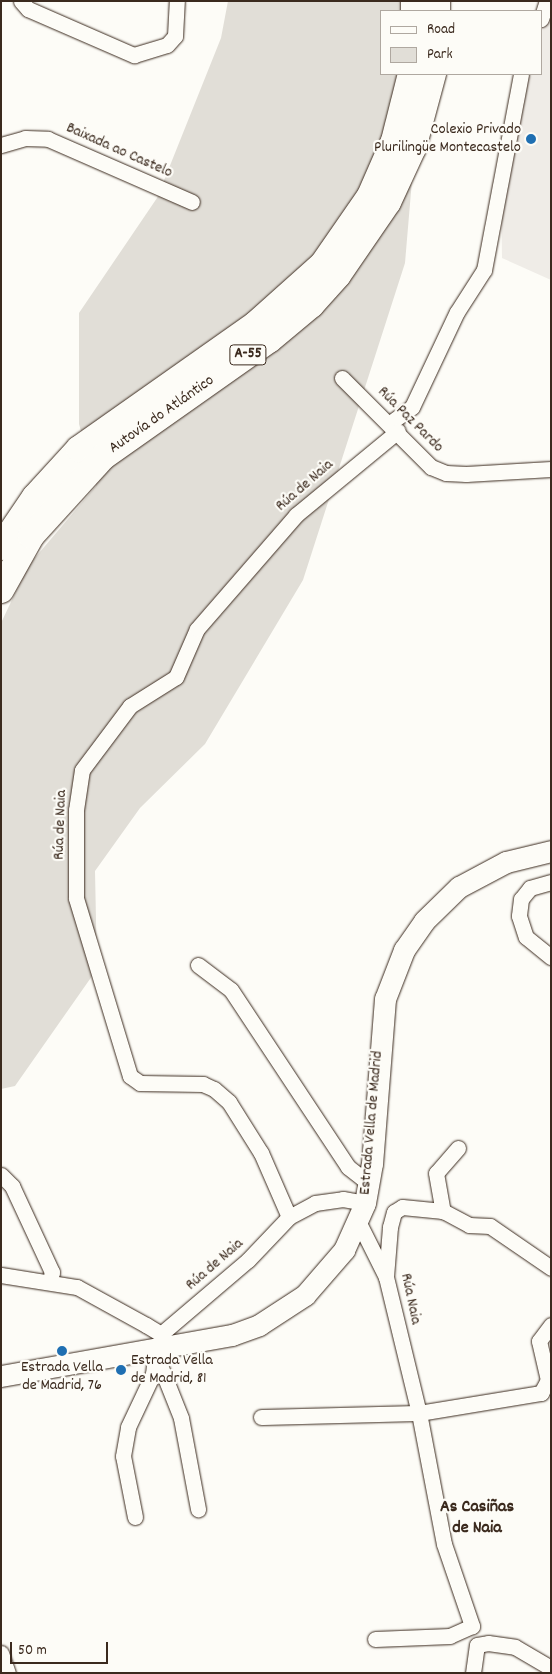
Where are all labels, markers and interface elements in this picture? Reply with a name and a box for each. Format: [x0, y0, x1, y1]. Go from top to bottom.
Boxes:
legend [380, 10, 542, 75]
text: Road [427, 19, 455, 41]
text: Park [427, 44, 453, 66]
street label: Baixada ao Castelo [63, 119, 175, 183]
place label: Colexio Privado Plurilingüe Montecastelo [374, 120, 521, 158]
marker: Colexio Privado Plurilingüe Montecastelo [525, 133, 537, 145]
road number: A-55 [229, 342, 267, 368]
street label: Autovía do Atlántico [106, 372, 218, 458]
street label: Rúa Paz Pardo [373, 383, 447, 457]
street label: Rúa de Naia [272, 456, 338, 516]
street label: Rúa de Naia [50, 790, 72, 860]
street label: Estrada Vella de Madrid [356, 1050, 388, 1196]
street label: Rúa de Naia [182, 1235, 248, 1295]
street label: Rúa Naia [395, 1272, 425, 1326]
marker: Estrada Vella de Madrid, 76 [56, 1345, 68, 1357]
place label: Estrada Vella de Madrid, 81 [131, 1351, 213, 1389]
place label: Estrada Vella de Madrid, 76 [21, 1358, 103, 1396]
marker: Estrada Vella de Madrid, 81 [115, 1364, 127, 1376]
district label: As Casiñas de Naia [440, 1498, 514, 1540]
scale bar [12, 1632, 110, 1664]
text: 50 m [18, 1640, 47, 1662]

